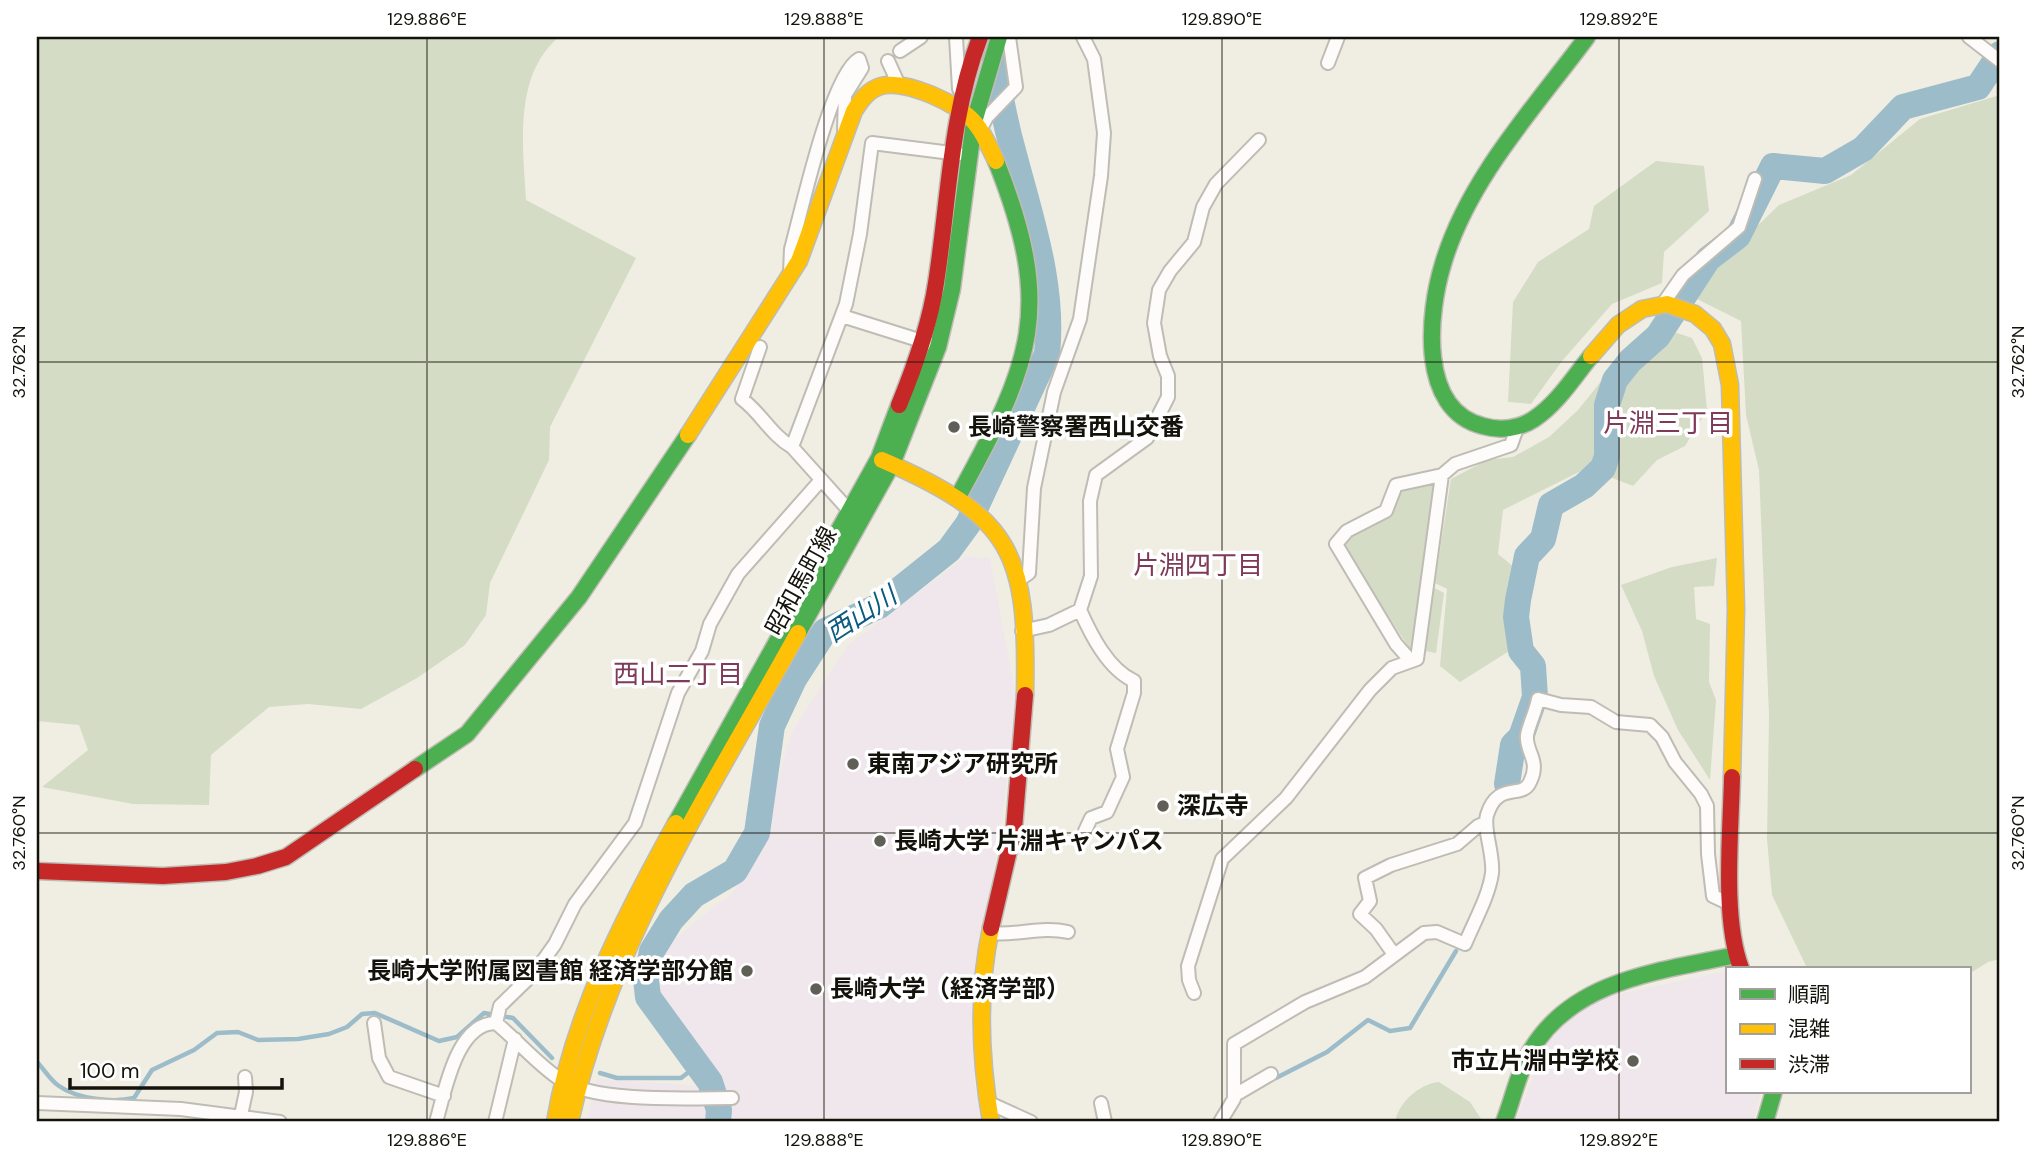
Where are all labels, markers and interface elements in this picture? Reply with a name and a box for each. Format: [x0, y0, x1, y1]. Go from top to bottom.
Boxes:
text: 129.886°E [387, 7, 467, 31]
text: 129.888°E [784, 7, 864, 31]
text: 129.890°E [1182, 7, 1262, 31]
text: 129.892°E [1580, 7, 1658, 31]
text: 32.762°N [7, 326, 31, 399]
text: 32.762°N [2006, 326, 2030, 399]
district label: 片淵三丁目 [1603, 406, 1733, 440]
place label: 長崎警察署西山交番 [968, 411, 1184, 442]
marker: 長崎警察署西山交番 [946, 419, 962, 435]
street label: 昭和馬町線 [758, 521, 843, 641]
district label: 片淵四丁目 [1133, 548, 1263, 582]
water label: 西山川 [819, 577, 905, 650]
district label: 西山二丁目 [613, 657, 743, 691]
place label: 東南アジア研究所 [867, 748, 1058, 779]
marker: 東南アジア研究所 [845, 756, 861, 772]
place label: 深広寺 [1177, 790, 1249, 821]
text: 32.760°N [7, 795, 31, 871]
text: 32.760°N [2006, 795, 2030, 871]
marker: 深広寺 [1155, 798, 1171, 814]
place label: 長崎大学 片淵キャンパス [894, 825, 1164, 856]
marker: 長崎大学 片淵キャンパス [872, 833, 888, 849]
place label: 長崎大学附属図書館 経済学部分館 [367, 955, 733, 986]
marker: 長崎大学附属図書館 経済学部分館 [739, 963, 755, 979]
legend [1726, 967, 1970, 1092]
place label: 長崎大学（経済学部） [830, 973, 1070, 1004]
marker: 長崎大学（経済学部） [808, 981, 824, 997]
text: 順調 [1788, 981, 1830, 1009]
text: 混雑 [1788, 1015, 1830, 1043]
place label: 市立片淵中学校 [1451, 1045, 1619, 1076]
scale bar [70, 1047, 282, 1091]
text: 渋滞 [1788, 1051, 1830, 1079]
marker: 市立片淵中学校 [1625, 1053, 1641, 1069]
text: 100 m [80, 1057, 140, 1085]
text: 129.886°E [387, 1128, 467, 1152]
text: 129.888°E [784, 1128, 864, 1152]
text: 129.890°E [1182, 1128, 1262, 1152]
text: 129.892°E [1580, 1128, 1658, 1152]

